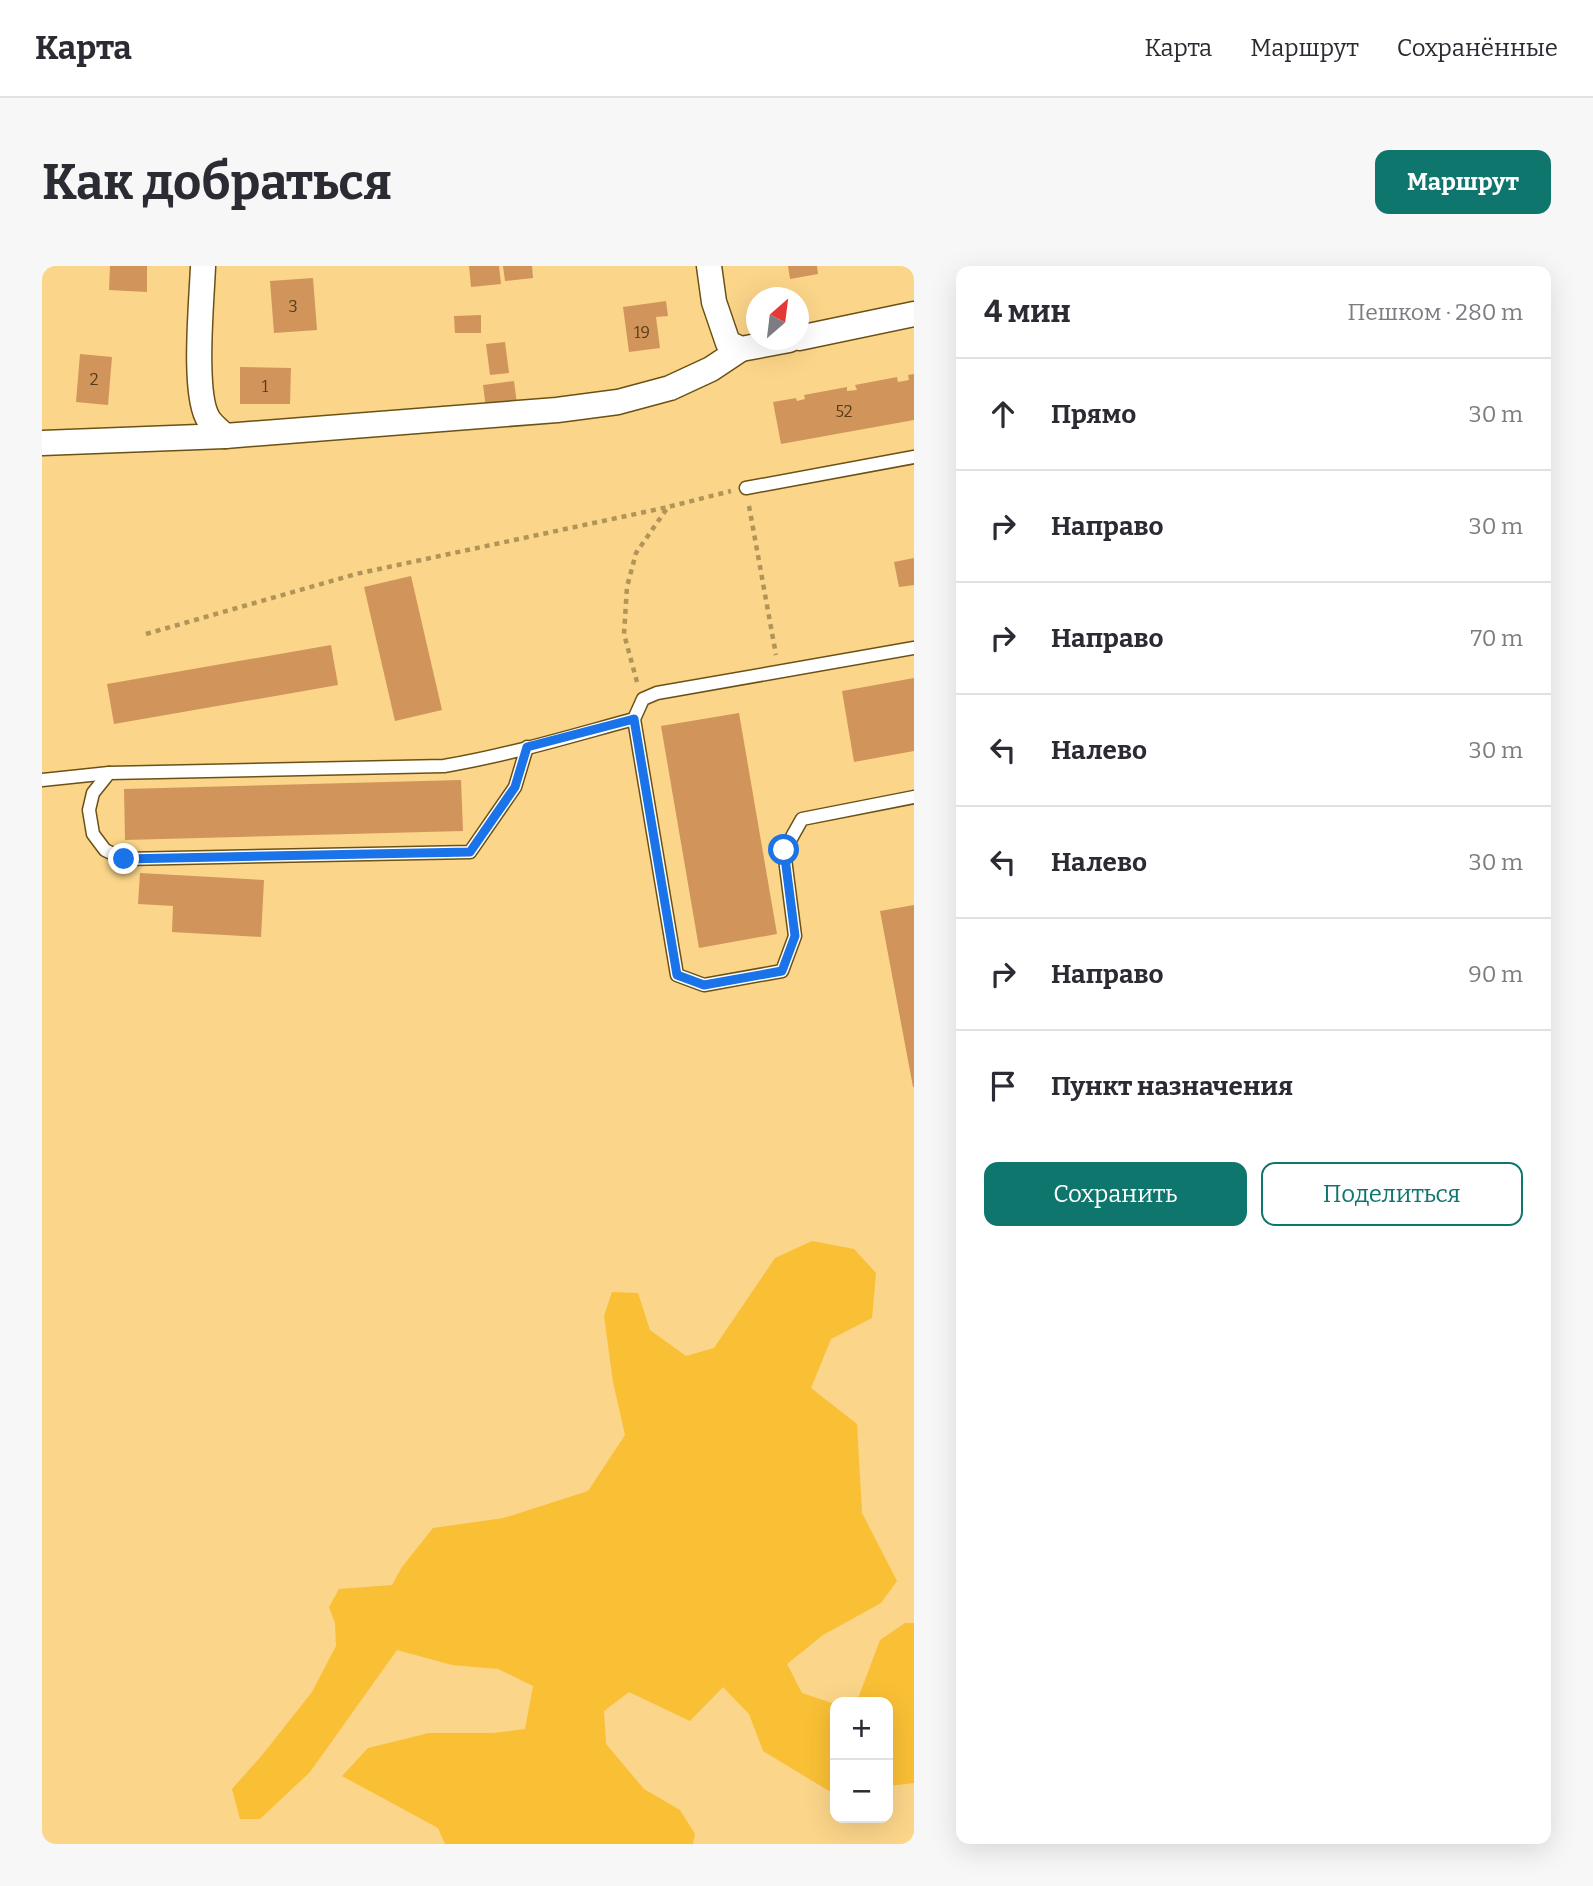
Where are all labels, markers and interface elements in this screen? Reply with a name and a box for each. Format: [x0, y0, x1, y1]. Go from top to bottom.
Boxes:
text: Карта [35, 28, 132, 68]
text: Карта [1144, 34, 1212, 62]
text: Маршрут [1250, 34, 1359, 62]
text: Сохранённые [1397, 34, 1558, 62]
button: Маршрут [1375, 150, 1551, 214]
text: Как добраться [42, 153, 392, 212]
north arrow [746, 287, 809, 350]
text: 4 мин [984, 294, 1071, 330]
house number: 3 [288, 297, 298, 316]
text: Пешком · 280 m [1348, 298, 1523, 326]
house number: 19 [634, 323, 650, 342]
house number: 2 [90, 370, 98, 389]
house number: 1 [262, 377, 269, 396]
icon: ahead [984, 395, 1022, 433]
text: Прямо [1051, 399, 1136, 430]
text: 30 m [1469, 400, 1523, 428]
house number: 52 [836, 402, 852, 421]
icon: right [984, 507, 1022, 545]
text: Направо [1051, 511, 1164, 542]
text: 30 m [1469, 512, 1523, 540]
icon: right [984, 619, 1022, 657]
text: Направо [1051, 623, 1164, 654]
text: 70 m [1471, 624, 1523, 652]
icon: left [984, 731, 1022, 769]
text: Налево [1051, 735, 1147, 766]
text: 30 m [1469, 736, 1523, 764]
route start [768, 834, 799, 865]
route end [108, 843, 139, 874]
icon: left [984, 843, 1022, 881]
text: Налево [1051, 847, 1147, 878]
text: 30 m [1469, 848, 1523, 876]
icon: right [984, 955, 1022, 993]
text: Направо [1051, 959, 1164, 990]
text: 90 m [1468, 960, 1523, 988]
icon: arrive [984, 1067, 1022, 1105]
text: Пункт назначения [1051, 1071, 1293, 1102]
button: Сохранить [984, 1162, 1247, 1226]
button: Поделиться [1261, 1162, 1523, 1226]
map controls [830, 1697, 893, 1823]
button: + [830, 1697, 893, 1760]
button: − [830, 1760, 893, 1823]

